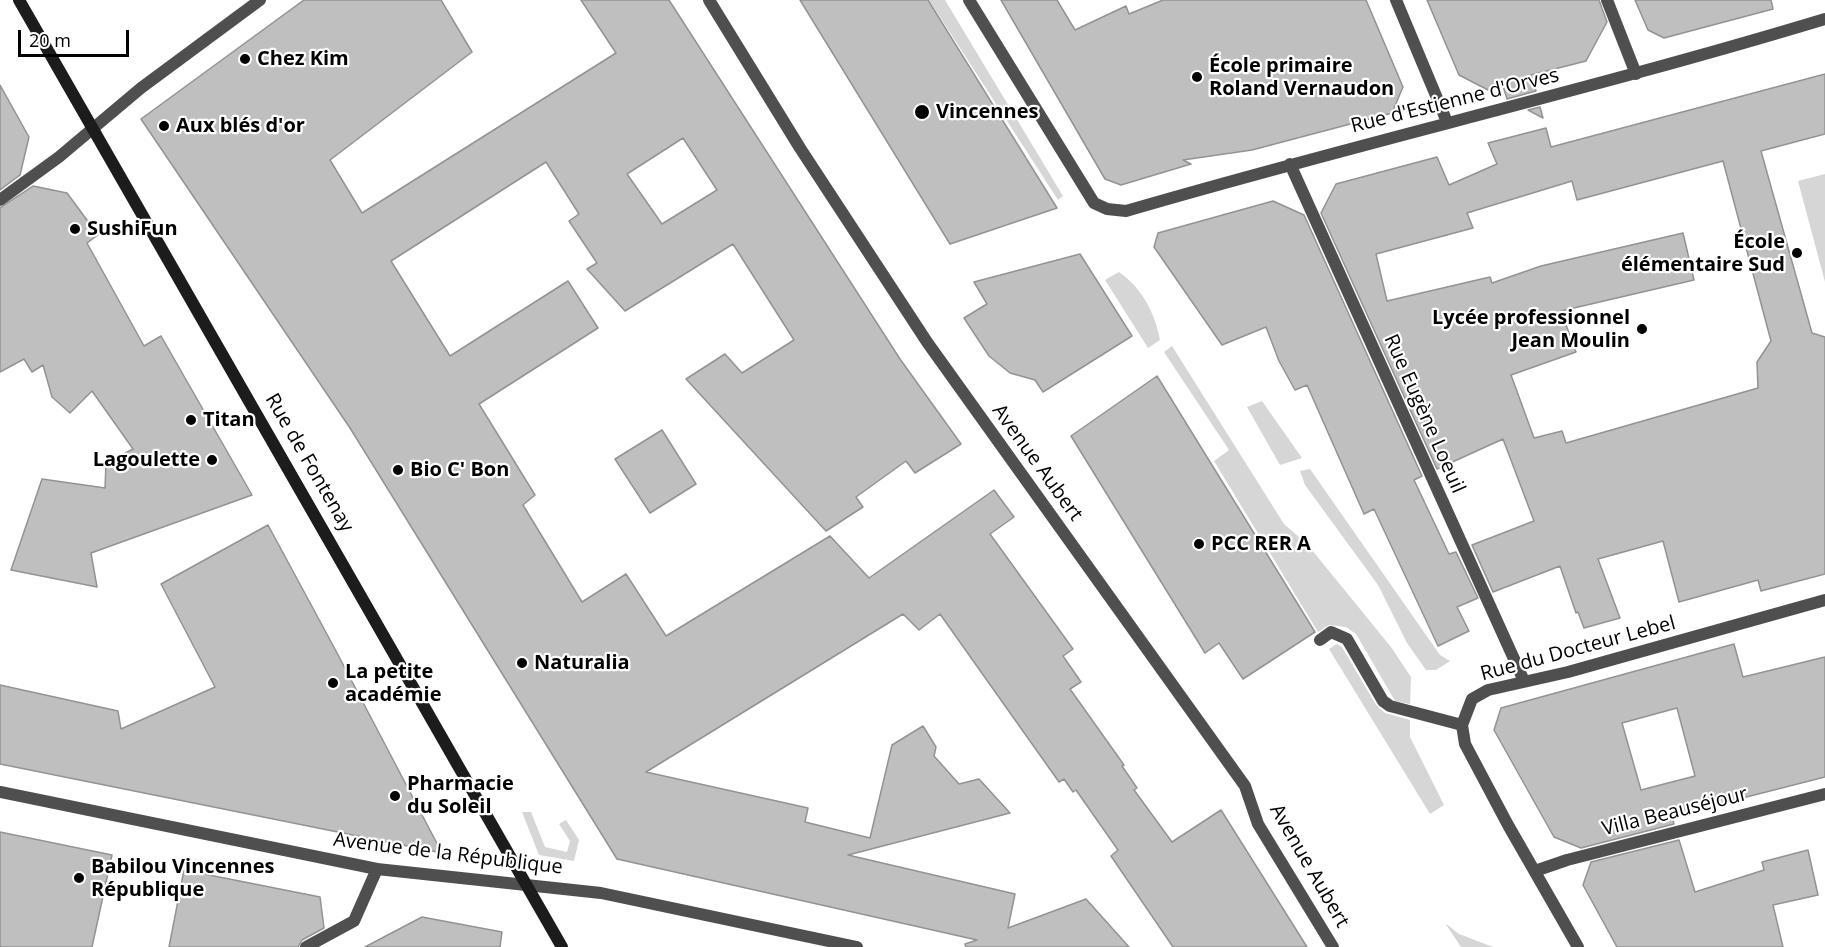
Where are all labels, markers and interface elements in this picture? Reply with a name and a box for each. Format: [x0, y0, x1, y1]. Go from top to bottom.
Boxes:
scale bar [21, 18, 132, 56]
text: 20 m [29, 28, 71, 52]
place label: Chez Kim [257, 47, 349, 71]
marker: Chez Kim [238, 52, 252, 66]
place label: École primaire Roland Vernaudon [1209, 54, 1394, 101]
street label: Rue d'Estienne d'Orves [1348, 63, 1562, 139]
marker: École primaire Roland Vernaudon [1190, 70, 1204, 84]
place label: Vincennes [936, 100, 1038, 124]
marker: Vincennes [913, 103, 931, 121]
place label: Aux blés d'or [176, 114, 305, 138]
marker: Aux blés d'or [157, 119, 171, 133]
place label: SushiFun [87, 217, 178, 241]
marker: SushiFun [68, 222, 82, 236]
place label: École élémentaire Sud [1621, 230, 1785, 277]
marker: École élémentaire Sud [1790, 246, 1804, 260]
place label: Lycée professionnel Jean Moulin [1432, 306, 1630, 353]
marker: Lycée professionnel Jean Moulin [1635, 322, 1649, 336]
street label: Rue Eugène Loeuil [1378, 331, 1470, 497]
street label: Rue de Fontenay [260, 389, 358, 537]
street label: Avenue Aubert [987, 400, 1087, 526]
place label: Titan [203, 408, 255, 432]
marker: Titan [184, 413, 198, 427]
place label: Lagoulette [93, 448, 200, 472]
marker: Lagoulette [205, 453, 219, 467]
place label: Bio C' Bon [410, 458, 509, 482]
marker: Bio C' Bon [391, 463, 405, 477]
place label: PCC RER A [1211, 532, 1311, 556]
marker: PCC RER A [1192, 537, 1206, 551]
street label: Rue du Docteur Lebel [1478, 611, 1678, 687]
place label: Naturalia [534, 651, 630, 675]
marker: Naturalia [515, 656, 529, 670]
place label: La petite académie [345, 660, 441, 707]
marker: La petite académie [326, 676, 340, 690]
place label: Pharmacie du Soleil [407, 772, 514, 819]
street label: Villa Beauséjour [1600, 782, 1750, 842]
marker: Pharmacie du Soleil [388, 789, 402, 803]
street label: Avenue Aubert [1264, 800, 1354, 932]
street label: Avenue de la République [332, 828, 564, 880]
place label: Babilou Vincennes République [91, 855, 274, 902]
marker: Babilou Vincennes République [72, 871, 86, 885]

